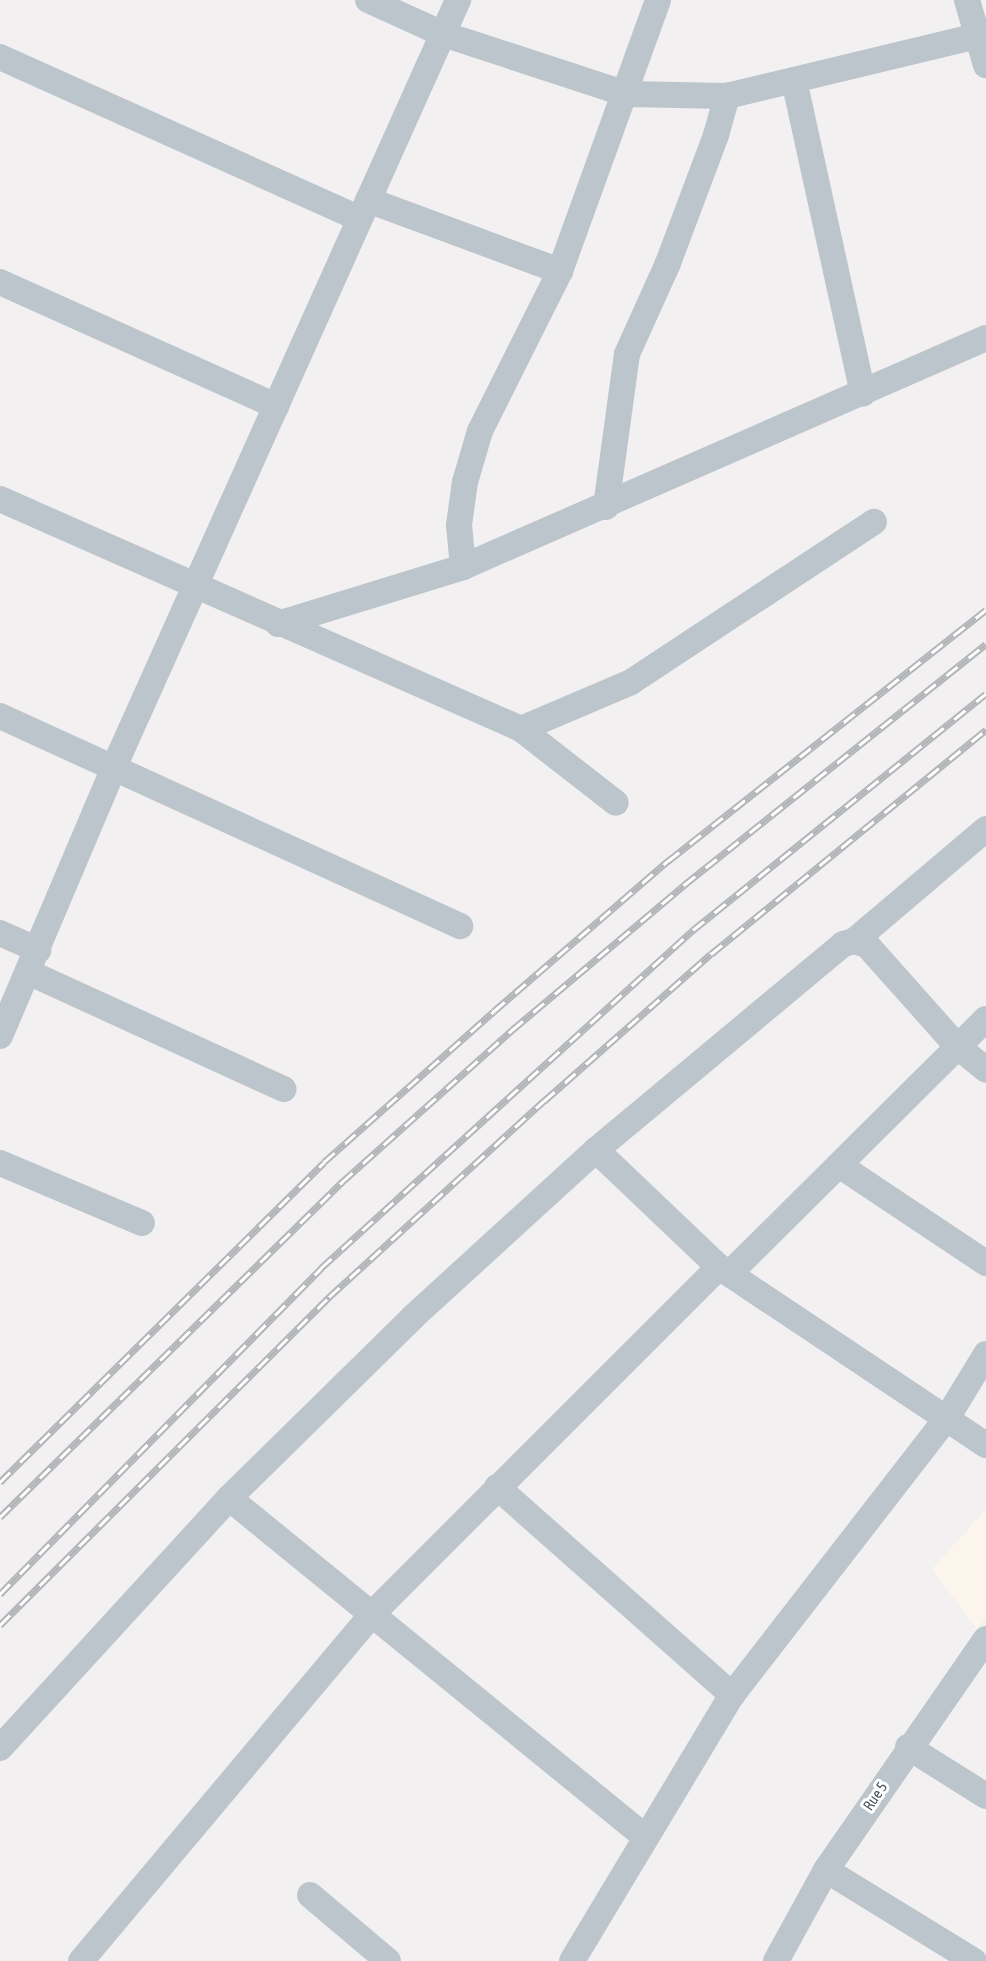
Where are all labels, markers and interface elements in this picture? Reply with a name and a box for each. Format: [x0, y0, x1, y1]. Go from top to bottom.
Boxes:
street label: Rue 5 [859, 1778, 891, 1814]

